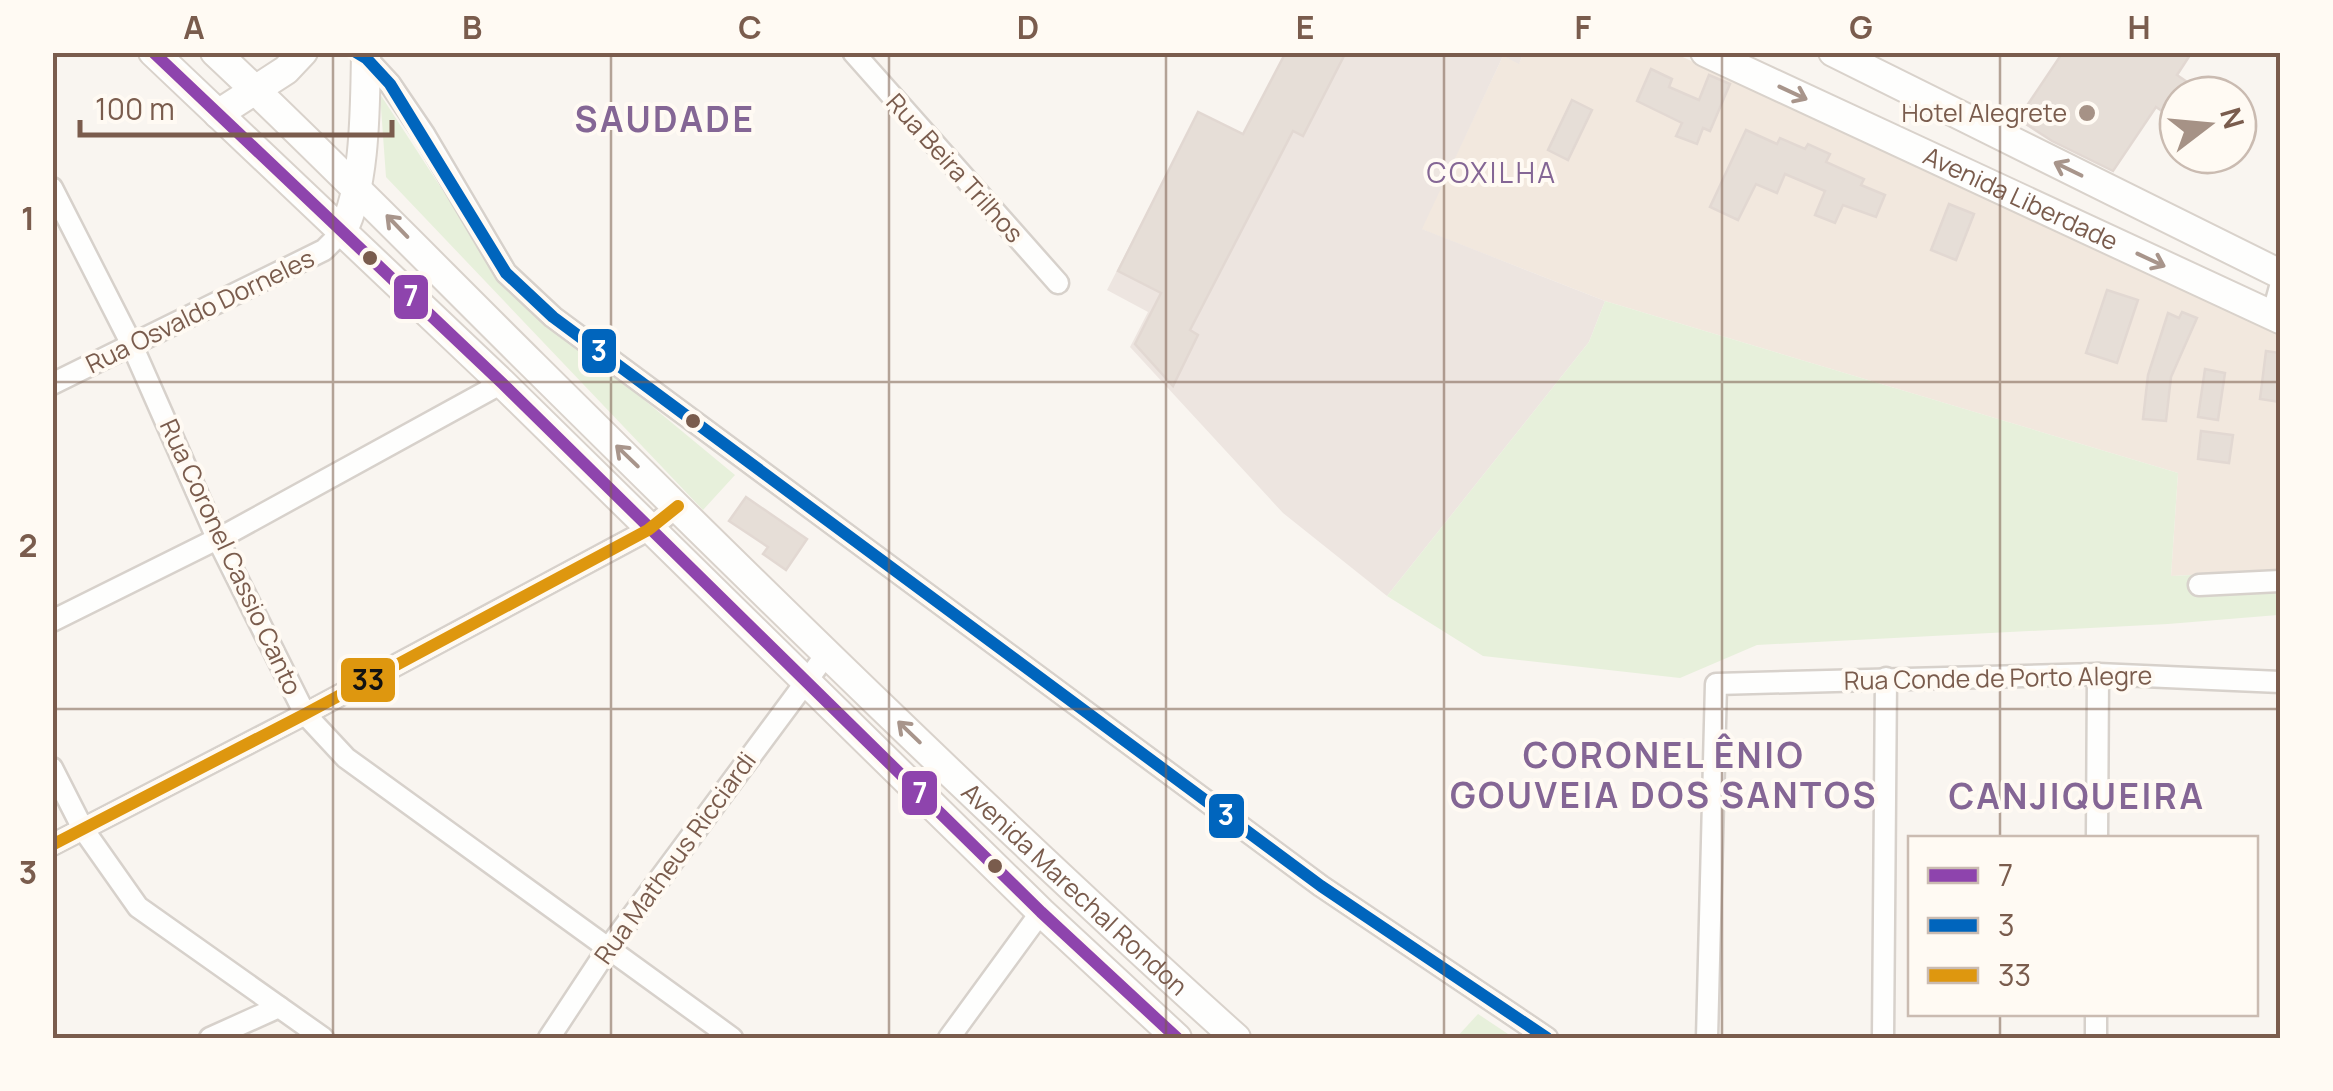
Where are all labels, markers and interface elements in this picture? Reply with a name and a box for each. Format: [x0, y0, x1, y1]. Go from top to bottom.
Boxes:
text: A [183, 5, 205, 49]
text: B [462, 5, 482, 49]
text: C [738, 5, 762, 49]
text: D [1017, 5, 1039, 49]
text: E [1296, 5, 1314, 49]
text: F [1575, 5, 1592, 49]
text: G [1849, 5, 1873, 49]
text: H [2127, 5, 2151, 49]
scale bar [80, 75, 392, 137]
north arrow [2158, 75, 2258, 175]
street label: Rua Beira Trilhos [879, 85, 1032, 250]
one-way arrow [1777, 85, 1807, 104]
text: 100 m [95, 88, 175, 129]
district label: SAUDADE [575, 95, 755, 143]
place label: Hotel Alegrete [1902, 95, 2067, 130]
marker: Hotel Alegrete [2076, 102, 2098, 124]
text: N [2212, 103, 2254, 133]
street label: Avenida Liberdade [1918, 138, 2124, 258]
district label: COXILHA [1426, 153, 1558, 191]
one-way arrow [2053, 159, 2083, 178]
text: 1 [21, 196, 35, 240]
one-way arrow [386, 215, 410, 239]
street label: Rua Osvaldo Dorneles [80, 240, 320, 381]
unlabelled marker [360, 248, 380, 268]
one-way arrow [2136, 251, 2166, 270]
line badge: 7 [392, 273, 430, 321]
text: 7 [404, 276, 418, 314]
line badge: 3 [580, 327, 618, 375]
text: 3 [591, 331, 607, 369]
unlabelled marker [683, 411, 703, 431]
street label: Rua Coronel Cassio Canto [152, 413, 311, 700]
one-way arrow [616, 444, 640, 468]
text: 2 [18, 523, 38, 567]
line badge: 33 [339, 656, 397, 704]
street label: Rua Conde de Porto Alegre [1844, 657, 2152, 698]
text: 33 [352, 660, 384, 698]
one-way arrow [898, 721, 922, 745]
district label: CORONEL ÊNIO GOUVEIA DOS SANTOS [1450, 731, 1878, 819]
street label: Rua Matheus Ricciardi [586, 744, 764, 971]
line badge: 7 [900, 769, 939, 817]
district label: CANJIQUEIRA [1949, 772, 2205, 820]
text: 7 [913, 773, 927, 811]
street label: Avenida Marechal Rondon [954, 775, 1196, 1003]
line badge: 3 [1207, 792, 1246, 840]
text: 3 [1218, 795, 1234, 833]
legend [1908, 836, 2258, 1016]
text: 3 [19, 850, 37, 894]
text: 7 [1998, 854, 2013, 895]
unlabelled marker [985, 856, 1005, 876]
text: 3 [1998, 904, 2015, 945]
text: 33 [1998, 954, 2031, 995]

